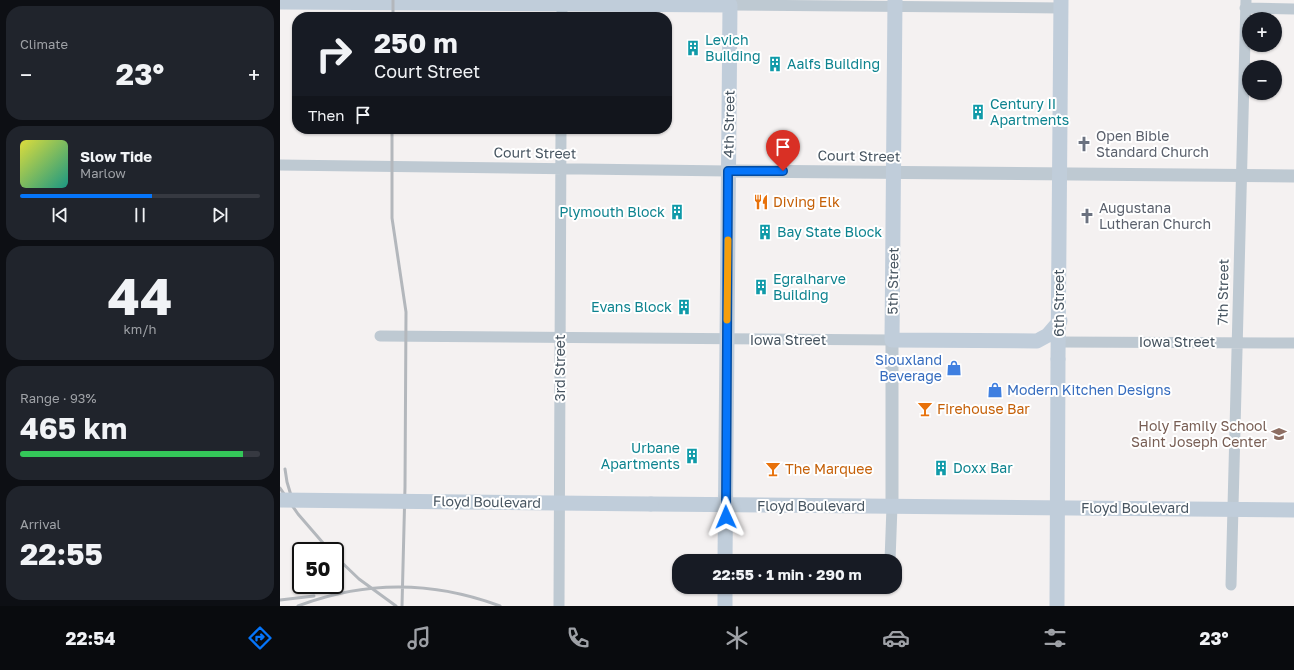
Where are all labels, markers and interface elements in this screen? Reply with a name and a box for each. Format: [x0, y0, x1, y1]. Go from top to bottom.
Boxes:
map controls [1242, 12, 1282, 100]
button: + [1242, 12, 1282, 52]
text: 250 m [374, 26, 458, 59]
icon: right [308, 28, 360, 80]
place label: Levich Building [705, 31, 761, 64]
text: Climate [20, 36, 68, 52]
building icon: Levich Building [684, 39, 702, 57]
building icon: Aalfs Building [766, 55, 784, 73]
place label: Aalfs Building [787, 55, 880, 72]
text: 23° [116, 56, 164, 92]
text: Court Street [374, 60, 480, 82]
button: − [1242, 60, 1282, 100]
text: − [20, 61, 32, 88]
text: + [248, 61, 260, 88]
street label: 4th Street [719, 90, 738, 158]
place label: Century II Apartments [990, 95, 1069, 128]
building icon: Century II Apartments [969, 103, 987, 121]
icon: arrive [352, 104, 374, 126]
text: Then [308, 106, 344, 124]
place label: Open Bible Standard Church [1096, 127, 1209, 160]
pin [766, 130, 800, 171]
church icon: Open Bible Standard Church [1075, 135, 1093, 153]
icon: arrive [772, 136, 794, 158]
street label: Court Street [494, 143, 576, 162]
street label: Court Street [818, 146, 900, 165]
text: Slow Tide [80, 147, 152, 165]
text: Marlow [80, 165, 126, 181]
restaurant icon: Diving Elk [752, 193, 770, 211]
place label: Diving Elk [773, 193, 840, 210]
place label: Augustana Lutheran Church [1099, 199, 1211, 232]
place label: Plymouth Block [559, 203, 665, 220]
building icon: Plymouth Block [668, 203, 686, 221]
icon: previous [49, 204, 71, 226]
icon: pause [129, 204, 151, 226]
icon: next [209, 204, 231, 226]
church icon: Augustana Lutheran Church [1078, 207, 1096, 225]
building icon: Bay State Block [756, 223, 774, 241]
place label: Bay State Block [777, 223, 882, 240]
street label: 5th Street [883, 247, 902, 315]
street label: 7th Street [1213, 259, 1232, 325]
text: 44 [107, 264, 173, 326]
street label: 6th Street [1050, 269, 1067, 337]
place label: Egralharve Building [773, 270, 846, 303]
building icon: Egralharve Building [752, 278, 770, 296]
place label: Evans Block [591, 298, 672, 315]
building icon: Evans Block [675, 298, 693, 316]
text: km/h [123, 321, 157, 337]
street label: Iowa Street [750, 331, 826, 348]
street label: Iowa Street [1139, 333, 1215, 350]
street label: 3rd Street [551, 334, 568, 402]
place label: Siouxland Beverage [875, 351, 942, 384]
shop icon: Siouxland Beverage [945, 359, 963, 377]
shop icon: Modern Kitchen Designs [986, 381, 1004, 399]
place label: Modern Kitchen Designs [1007, 381, 1171, 398]
text: Range · 93% [20, 390, 96, 406]
bar icon: Firehouse Bar [916, 400, 934, 418]
place label: Firehouse Bar [937, 400, 1030, 417]
text: 465 km [20, 410, 127, 446]
place label: Holy Family School Saint Joseph Center [1131, 417, 1268, 450]
school or university icon: Holy Family School Saint Joseph Center [1270, 425, 1288, 443]
place label: Urbane Apartments [601, 439, 680, 472]
building icon: Urbane Apartments [683, 447, 701, 465]
building icon: Doxx Bar [932, 459, 950, 477]
place label: Doxx Bar [953, 459, 1013, 476]
bar icon: The Marquee [764, 460, 782, 478]
place label: The Marquee [785, 460, 873, 477]
street label: Floyd Boulevard [433, 492, 541, 511]
position arrow [705, 496, 747, 538]
street label: Floyd Boulevard [757, 497, 865, 514]
street label: Floyd Boulevard [1081, 499, 1189, 516]
text: Arrival [20, 516, 61, 532]
text: 22:55 [20, 536, 103, 572]
speed limit sign: 50 [292, 542, 344, 594]
text: 22:55 · 1 min · 290 m [712, 565, 862, 583]
icon: directions [246, 624, 274, 652]
icon: music [405, 624, 433, 652]
icon: phone [564, 624, 592, 652]
icon: climate [723, 624, 751, 652]
icon: car [882, 624, 910, 652]
icon: filters [1041, 624, 1069, 652]
text: 22:54 [65, 627, 115, 649]
text: 23° [1200, 627, 1229, 649]

